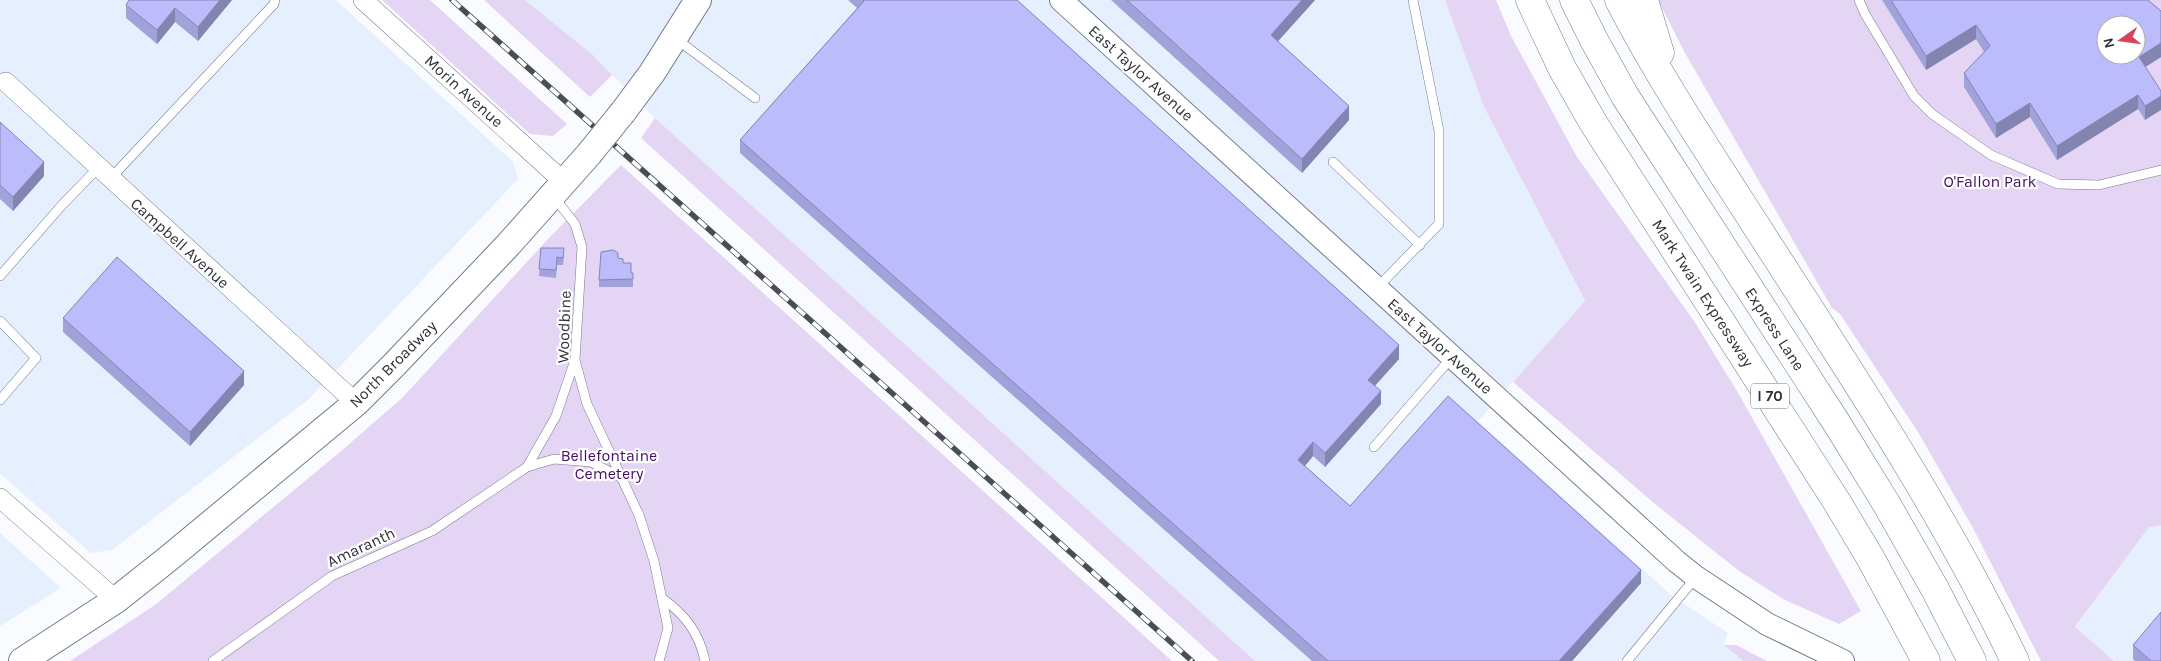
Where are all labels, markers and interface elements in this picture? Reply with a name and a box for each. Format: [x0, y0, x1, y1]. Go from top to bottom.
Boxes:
north arrow [2096, 15, 2146, 65]
street label: East Taylor Avenue [1085, 21, 1197, 125]
text: N [2099, 36, 2118, 50]
street label: Morin Avenue [421, 51, 507, 131]
park label: O'Fallon Park [1944, 172, 2036, 191]
street label: Campbell Avenue [127, 194, 233, 292]
street label: Mark Twain Expressway [1648, 216, 1758, 371]
street label: Express Lane [1741, 284, 1809, 374]
street label: Woodbine [553, 290, 575, 364]
street label: East Taylor Avenue [1384, 294, 1496, 398]
street label: North Broadway [345, 316, 441, 412]
road number: I 70 [1751, 384, 1789, 408]
park label: Bellefontaine Cemetery [561, 446, 657, 483]
street label: Amaranth [324, 523, 398, 571]

